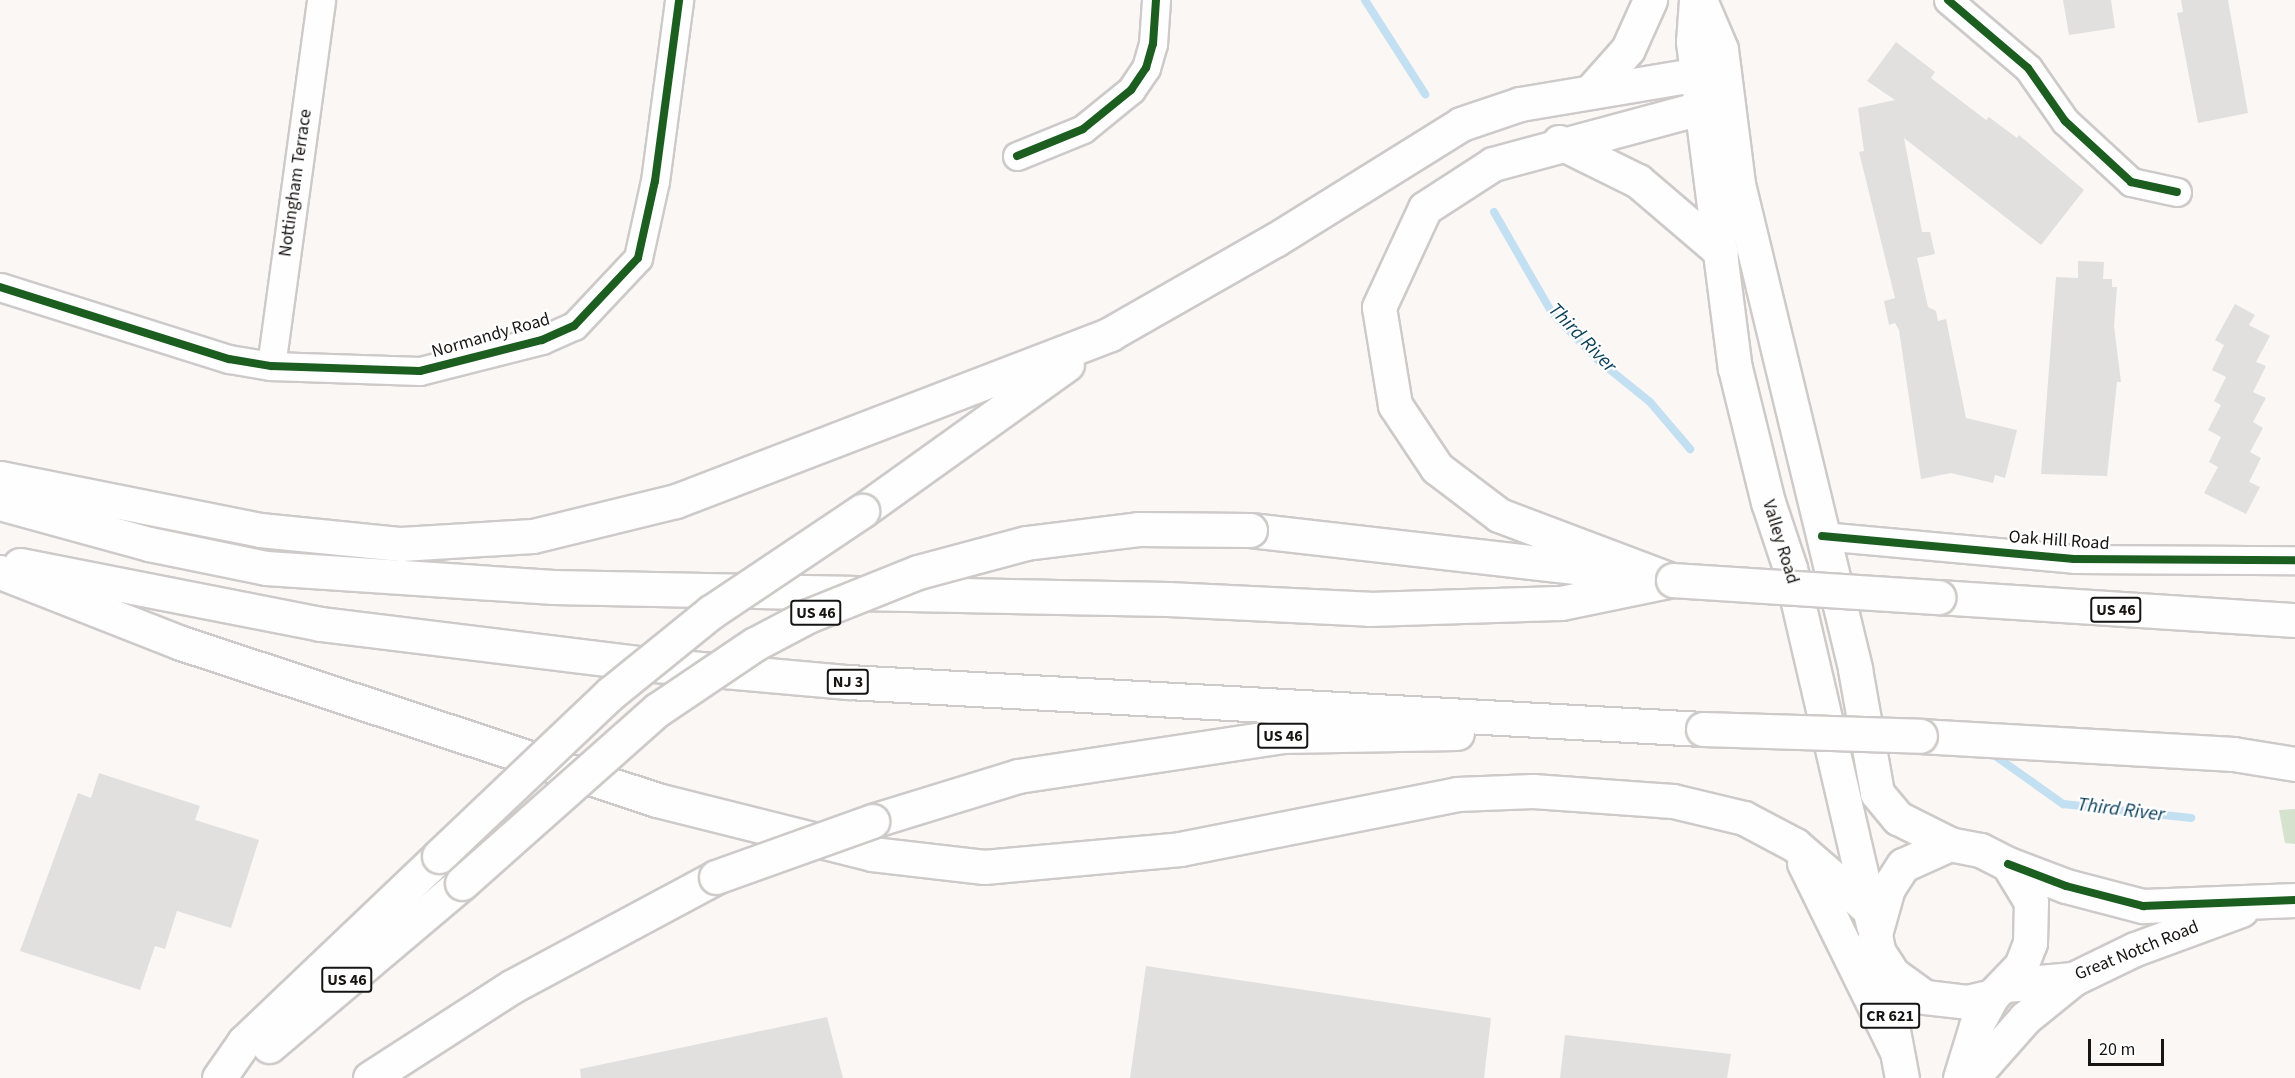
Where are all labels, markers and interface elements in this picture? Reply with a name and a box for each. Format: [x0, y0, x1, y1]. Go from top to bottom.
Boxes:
street label: Nottingham Terrace [275, 108, 317, 258]
water label: Third River [1543, 298, 1621, 378]
street label: Normandy Road [429, 309, 553, 363]
street label: Valley Road [1757, 497, 1803, 587]
street label: Oak Hill Road [2008, 527, 2110, 555]
road number: US 46 [2089, 597, 2143, 623]
road number: US 46 [789, 600, 843, 626]
road number: NJ 3 [826, 669, 870, 695]
road number: US 46 [1256, 723, 1310, 749]
water label: Third River [2076, 793, 2166, 827]
street label: Great Notch Road [2072, 916, 2202, 986]
road number: US 46 [320, 967, 374, 993]
road number: CR 621 [1860, 1003, 1920, 1029]
scale bar [2091, 1027, 2168, 1065]
text: 20 m [2099, 1037, 2135, 1062]

